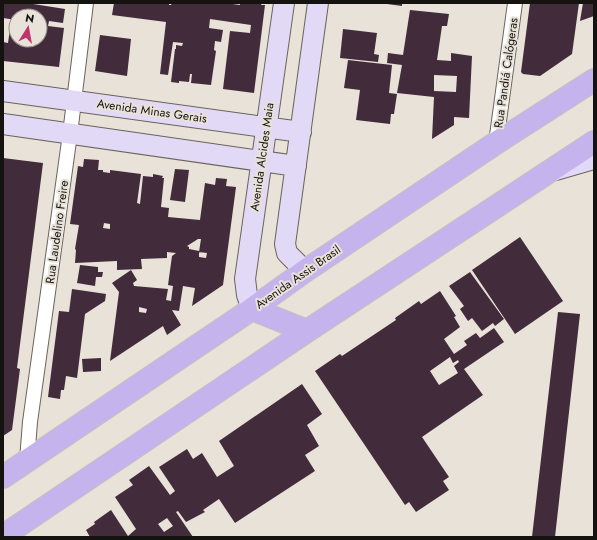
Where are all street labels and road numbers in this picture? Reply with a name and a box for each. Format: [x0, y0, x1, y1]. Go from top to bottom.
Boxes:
street label: Rua Pandiá Calógeras [489, 17, 523, 129]
street label: Avenida Minas Gerais [96, 94, 208, 128]
street label: Avenida Alcides Maia [245, 101, 279, 213]
street label: Rua Laudelino Freire [41, 179, 73, 285]
street label: Avenida Assis Brasil [252, 241, 344, 313]

